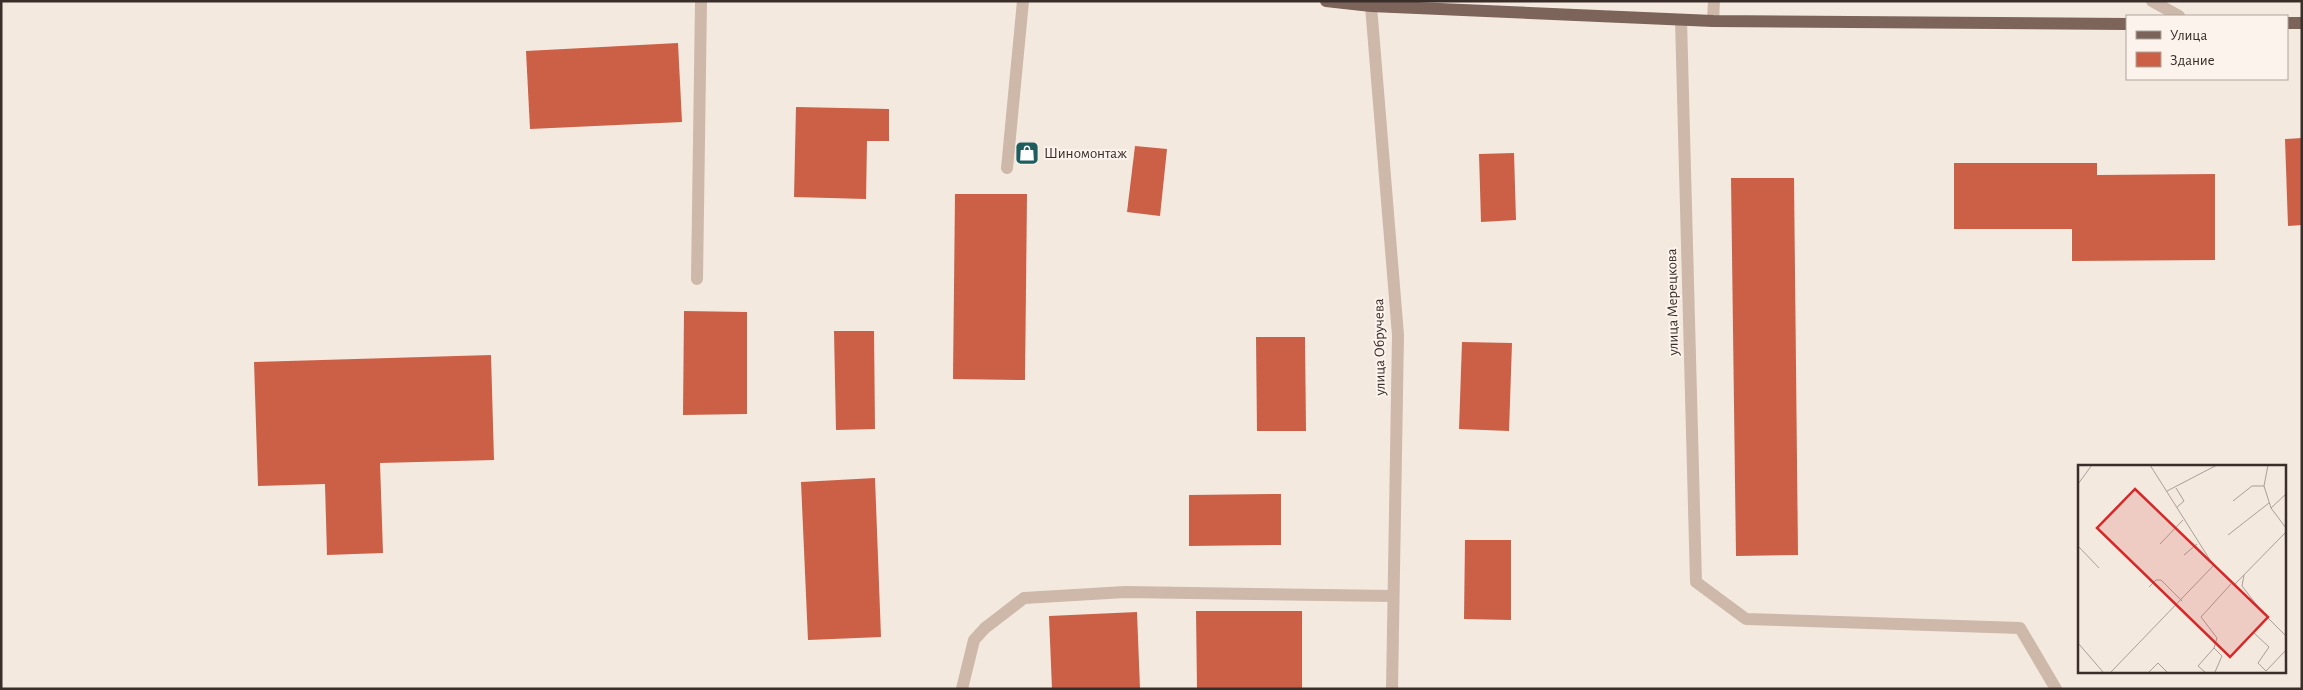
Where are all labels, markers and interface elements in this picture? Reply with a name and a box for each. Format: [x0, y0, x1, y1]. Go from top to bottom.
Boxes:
legend [2126, 15, 2288, 80]
text: Улица [2170, 28, 2207, 43]
text: Здание [2170, 53, 2215, 68]
shop icon: Шиномонтаж [1014, 140, 1040, 166]
place label: Шиномонтаж [1044, 146, 1127, 161]
street label: улица Мерецкова [1664, 248, 1681, 357]
street label: улица Обручева [1371, 298, 1388, 397]
inset map [2078, 465, 2286, 672]

